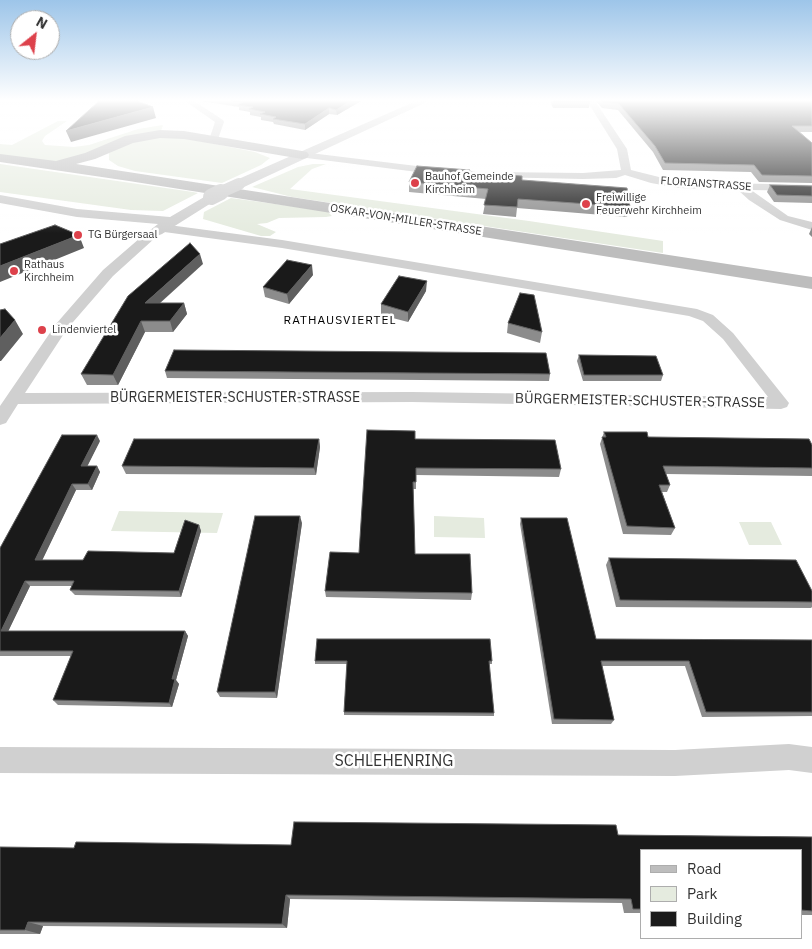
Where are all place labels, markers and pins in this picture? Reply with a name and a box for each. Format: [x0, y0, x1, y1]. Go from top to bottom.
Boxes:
place label: Bauhof Gemeinde Kirchheim [425, 170, 514, 196]
marker: Bauhof Gemeinde Kirchheim [409, 177, 421, 189]
place label: Freiwillige Feuerwehr Kirchheim [596, 191, 702, 217]
marker: Freiwillige Feuerwehr Kirchheim [580, 198, 592, 210]
place label: TG Bürgersaal [88, 228, 157, 242]
marker: TG Bürgersaal [72, 229, 84, 241]
place label: Rathaus Kirchheim [24, 258, 74, 284]
marker: Rathaus Kirchheim [8, 265, 20, 277]
place label: Lindenviertel [52, 323, 116, 337]
marker: Lindenviertel [36, 324, 48, 336]

